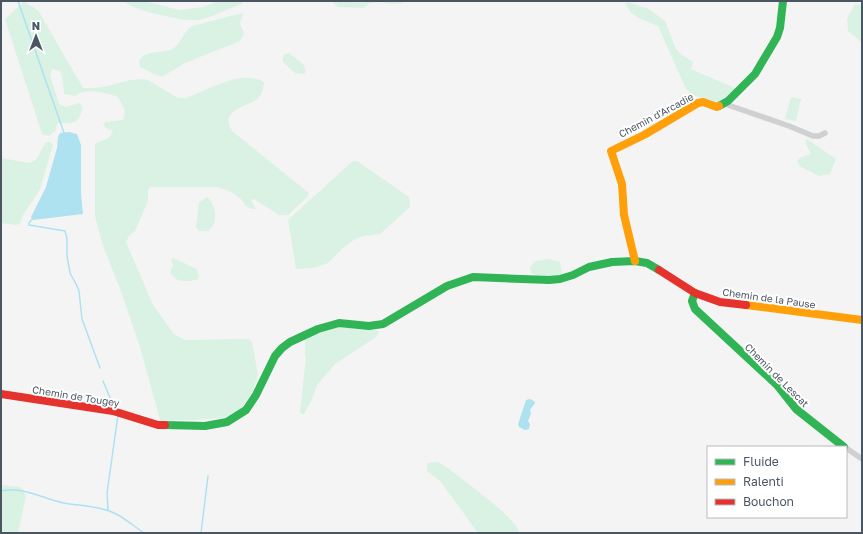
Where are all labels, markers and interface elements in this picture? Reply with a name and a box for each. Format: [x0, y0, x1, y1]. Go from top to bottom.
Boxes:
north arrow [16, 16, 56, 56]
text: N [32, 19, 40, 32]
street label: Chemin d'Arcadie [617, 90, 696, 140]
street label: Chemin de la Pause [722, 286, 817, 311]
street label: Chemin de Lescat [743, 341, 811, 409]
street label: Chemin de Tougey [32, 383, 121, 409]
legend [707, 446, 847, 518]
text: Fluide [743, 454, 779, 469]
text: Ralenti [743, 474, 784, 489]
text: Bouchon [743, 494, 794, 509]

